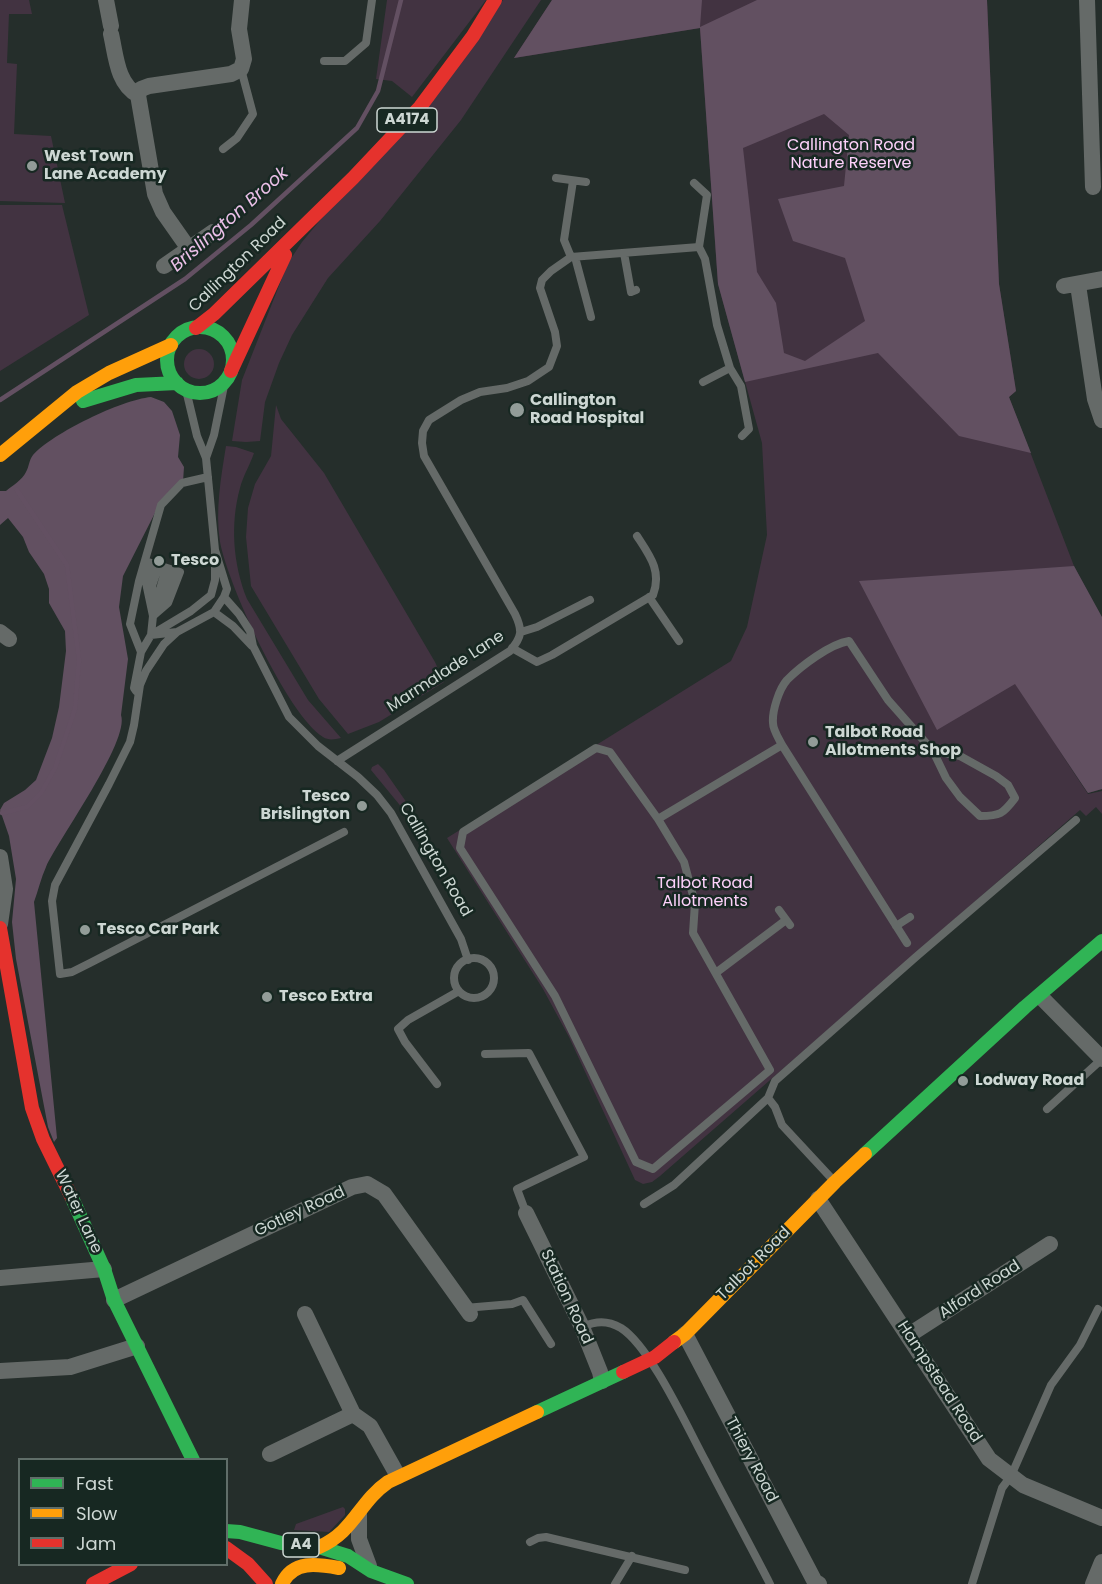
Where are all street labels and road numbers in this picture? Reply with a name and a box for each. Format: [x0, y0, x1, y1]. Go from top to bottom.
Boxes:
road number: A4174 [377, 108, 437, 132]
street label: Callington Road [185, 214, 291, 316]
street label: Marmalade Lane [384, 627, 508, 717]
street label: Callington Road [395, 800, 475, 920]
street label: Water Lane [50, 1167, 106, 1257]
street label: Gotley Road [252, 1183, 348, 1241]
street label: Talbot Road [713, 1223, 795, 1305]
street label: Station Road [536, 1247, 596, 1347]
street label: Alford Road [936, 1257, 1024, 1323]
street label: Hampstead Road [893, 1318, 985, 1446]
street label: Thiery Road [721, 1414, 781, 1506]
road number: A4 [283, 1533, 319, 1557]

